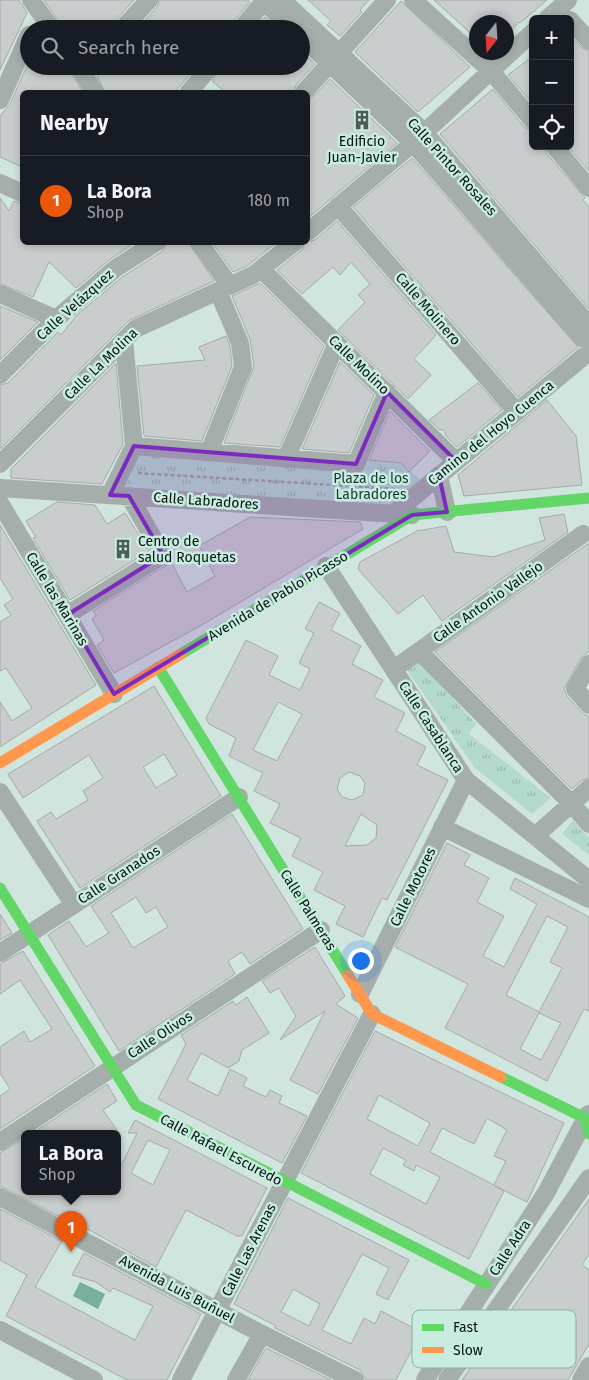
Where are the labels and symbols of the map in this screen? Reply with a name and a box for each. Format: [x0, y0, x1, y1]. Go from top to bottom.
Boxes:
north arrow [469, 15, 514, 60]
building icon: Edificio Juan-Javier [351, 109, 373, 131]
street label: Calle Pintor Rosales [404, 115, 501, 220]
place label: Edificio Juan-Javier [327, 133, 397, 166]
street label: Calle Velázquez [33, 266, 117, 344]
street label: Calle Molinero [392, 269, 464, 349]
street label: Calle La Molina [61, 325, 141, 403]
street label: Calle Molino [325, 332, 393, 398]
street label: Camino del Hoyo Cuenca [425, 377, 557, 489]
park label: Plaza de los Labradores [333, 470, 409, 503]
street label: Calle Labradores [153, 489, 260, 513]
place label: Centro de salud Roquetas [138, 533, 236, 566]
building icon: Centro de salud Roquetas [112, 538, 134, 560]
street label: Avenida de Pablo Picasso [205, 547, 351, 645]
street label: Calle las Marinas [22, 549, 92, 649]
street label: Calle Antonio Vallejo [430, 558, 546, 646]
street label: Calle Casablanca [395, 678, 467, 776]
street label: Calle Granados [75, 842, 164, 908]
street label: Calle Motores [387, 844, 440, 929]
street label: Calle Palmeras [276, 866, 340, 954]
your location [348, 948, 374, 974]
street label: Calle Olivos [124, 1007, 196, 1062]
street label: Calle Rafael Escuredo [157, 1111, 285, 1189]
street label: Calle Las Arenas [218, 1200, 280, 1299]
pin: 1 [55, 1211, 87, 1252]
street label: Calle Adra [486, 1217, 534, 1279]
street label: Avenida Luis Buñuel [116, 1251, 238, 1327]
legend [412, 1310, 576, 1368]
text: Fast [453, 1319, 479, 1336]
text: Slow [453, 1342, 483, 1359]

